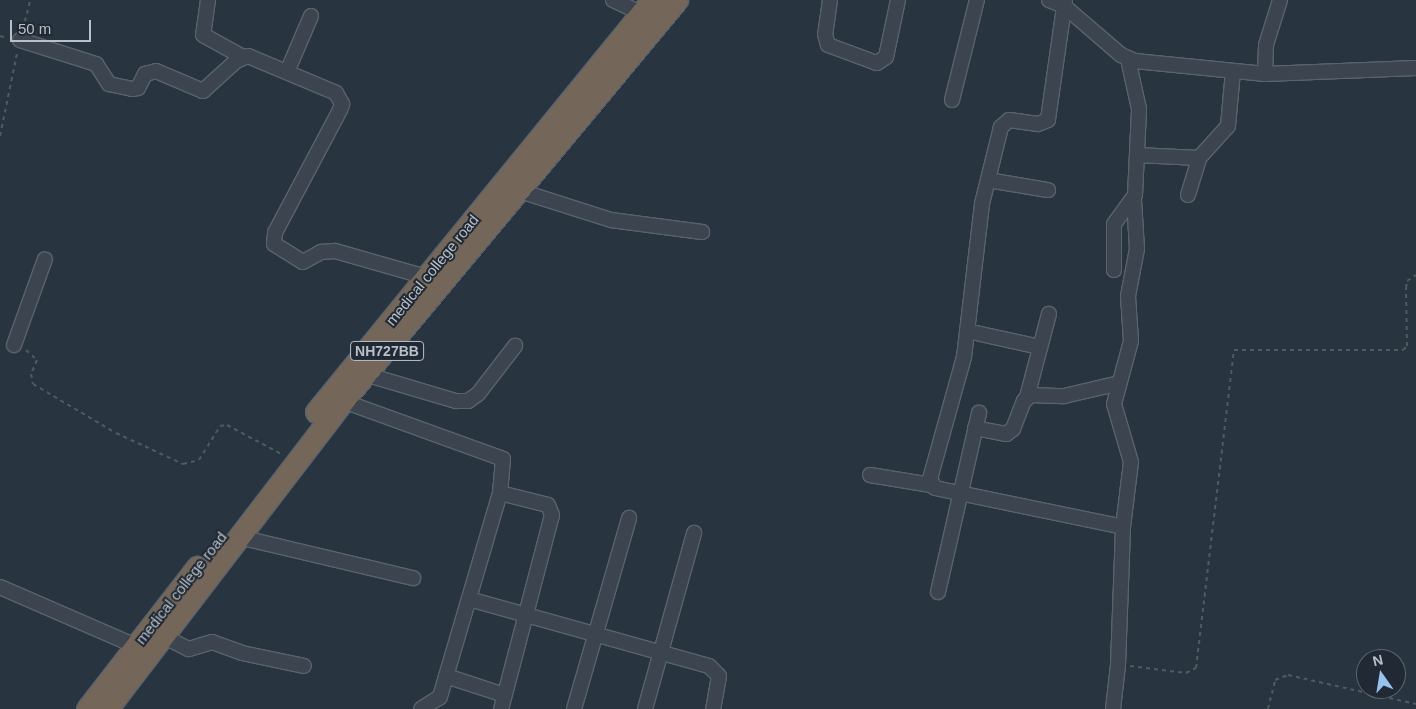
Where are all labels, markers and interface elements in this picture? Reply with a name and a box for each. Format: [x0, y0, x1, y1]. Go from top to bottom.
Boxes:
scale bar [12, 10, 94, 42]
text: 50 m [18, 20, 51, 37]
street label: medical college road [382, 211, 482, 329]
road number: NH727BB [350, 340, 424, 362]
street label: medical college road [132, 528, 230, 648]
north arrow [1356, 649, 1406, 699]
text: N [1371, 651, 1385, 669]

